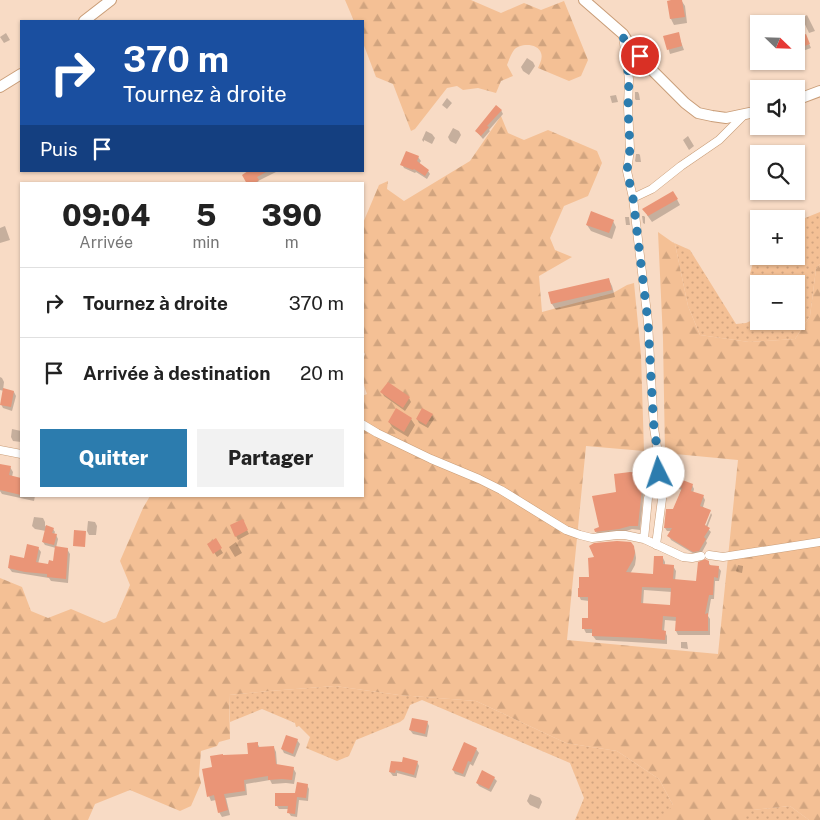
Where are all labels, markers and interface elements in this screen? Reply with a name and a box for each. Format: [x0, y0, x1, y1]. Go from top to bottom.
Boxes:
north arrow [750, 15, 805, 70]
map controls [750, 15, 805, 330]
pin [619, 35, 661, 77]
text: 370 m [123, 39, 229, 80]
icon: right [40, 40, 105, 105]
icon: arrive [626, 42, 654, 70]
button: sound [750, 80, 805, 135]
text: Tournez à droite [123, 81, 287, 107]
icon: arrive [88, 135, 116, 163]
text: Puis [40, 138, 78, 160]
button: search [750, 145, 805, 200]
text: 09:04 [62, 197, 150, 233]
text: 5 [196, 197, 216, 233]
text: 390 [262, 197, 322, 233]
button: + [750, 210, 805, 265]
text: Arrivée [79, 233, 133, 252]
text: min [192, 233, 220, 252]
text: m [285, 233, 299, 252]
button: − [750, 275, 805, 330]
icon: right [40, 289, 68, 317]
text: Tournez à droite [83, 292, 228, 314]
text: 370 m [289, 292, 344, 314]
icon: arrive [40, 359, 68, 387]
text: Arrivée à destination [83, 362, 271, 384]
text: 20 m [300, 362, 344, 384]
button: Quitter [40, 429, 187, 487]
button: Partager [197, 429, 344, 487]
position arrow [632, 446, 684, 498]

